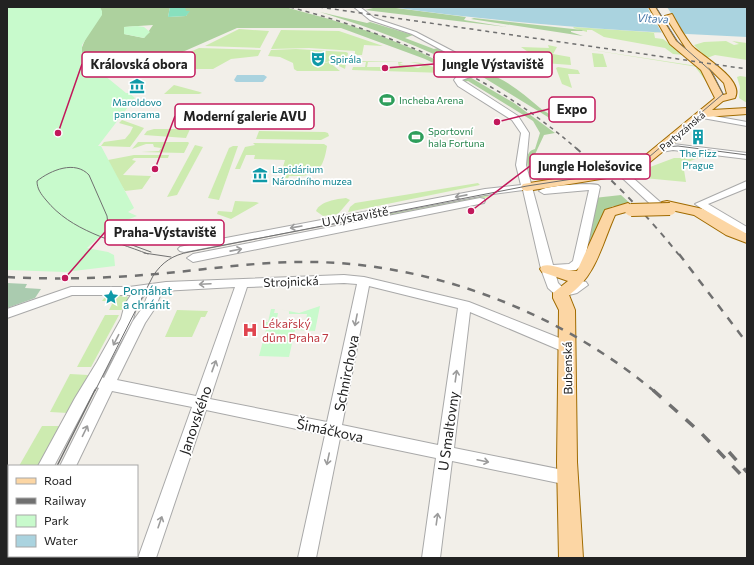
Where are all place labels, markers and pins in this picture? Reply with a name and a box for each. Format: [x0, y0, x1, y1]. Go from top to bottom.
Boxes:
theatre icon: Spirála [309, 50, 327, 68]
callout: Královská obora [82, 52, 195, 77]
callout: Jungle Výstaviště [434, 52, 552, 77]
place label: Spirála [330, 53, 361, 65]
museum icon: Maroldovo panorama [128, 77, 146, 95]
sports icon: Incheba Arena [378, 91, 396, 109]
place label: Incheba Arena [399, 94, 464, 106]
place label: Maroldovo panorama [112, 96, 162, 120]
callout: Expo [549, 97, 595, 122]
callout: Moderní galerie AVU [175, 104, 314, 129]
place label: Sportovní hala Fortuna [428, 125, 485, 149]
sports icon: Sportovní hala Fortuna [407, 128, 425, 146]
building icon: The Fizz Prague [689, 128, 707, 146]
place label: The Fizz Prague [679, 147, 717, 171]
callout: Jungle Holešovice [530, 154, 650, 179]
place label: Lapidárium Národního muzea [272, 163, 352, 187]
museum icon: Lapidárium Národního muzea [251, 166, 269, 184]
callout: Praha-Výstaviště [105, 220, 224, 245]
place label: Pomáhat a chránit [123, 283, 172, 311]
place icon: Pomáhat a chránit [102, 288, 120, 306]
place label: Lékařský dům Praha 7 [262, 316, 329, 344]
hospital icon: Lékařský dům Praha 7 [241, 321, 259, 339]

